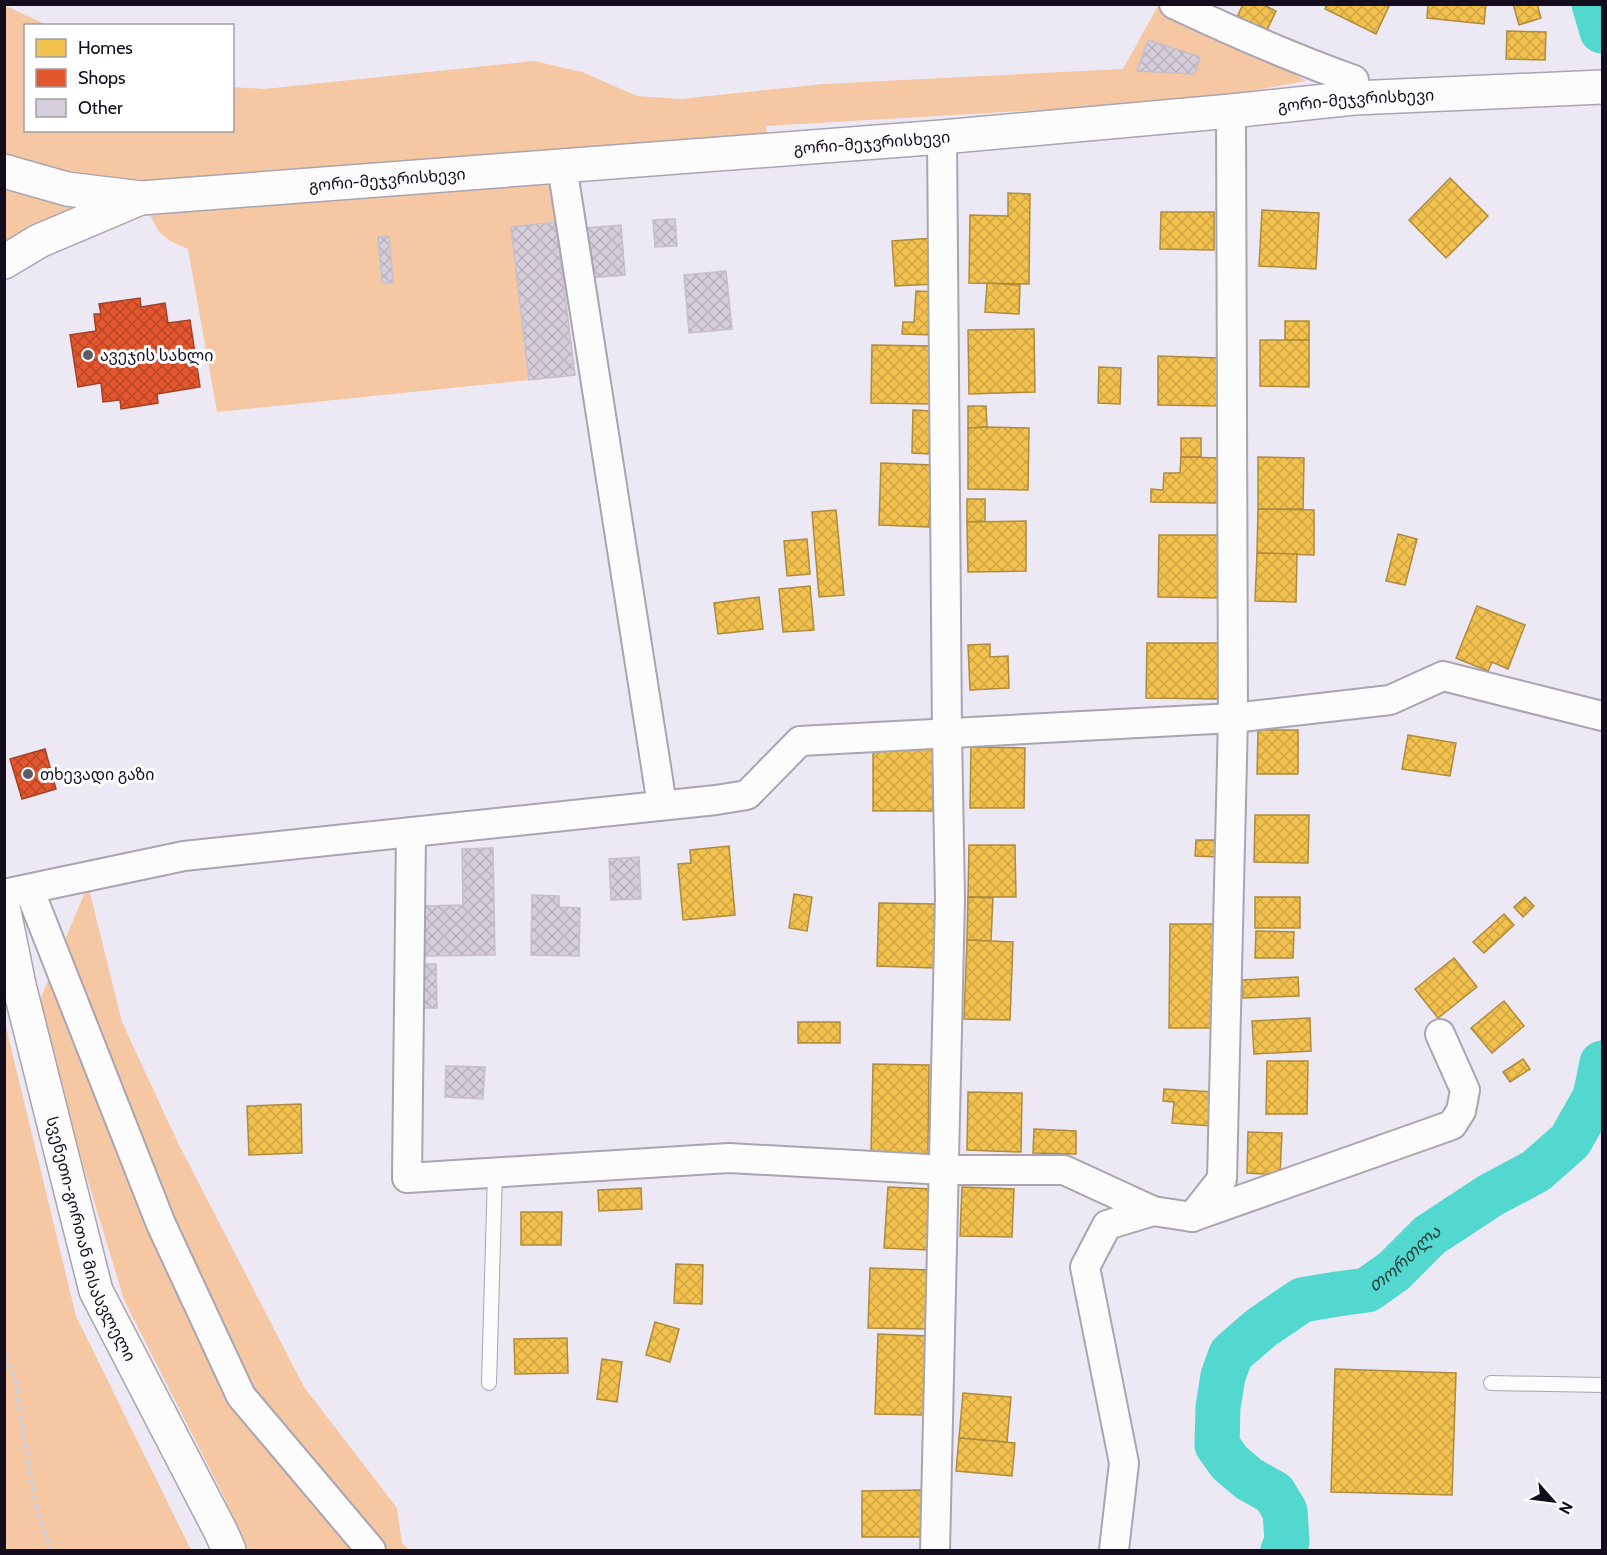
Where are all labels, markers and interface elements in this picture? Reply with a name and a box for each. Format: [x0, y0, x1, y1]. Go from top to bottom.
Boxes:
legend [24, 24, 234, 132]
text: Homes [78, 37, 133, 59]
text: Shops [78, 67, 126, 89]
street label: გორი-მეჯვრისხევი [1277, 85, 1435, 116]
text: Other [78, 97, 123, 119]
street label: გორი-მეჯვრისხევი [793, 127, 951, 158]
street label: გორი-მეჯვრისხევი [308, 164, 466, 195]
place label: ავეჯის სახლი [100, 346, 213, 366]
marker: ავეჯის სახლი [81, 348, 95, 362]
place label: თხევადი გაზი [40, 765, 154, 785]
marker: თხევადი გაზი [21, 767, 35, 781]
street label: სვენეთი-გორთან მისასვლელი [43, 1114, 140, 1364]
water label: თორთლა [1364, 1220, 1445, 1297]
north arrow [1523, 1471, 1583, 1531]
text: N [1555, 1498, 1577, 1517]

